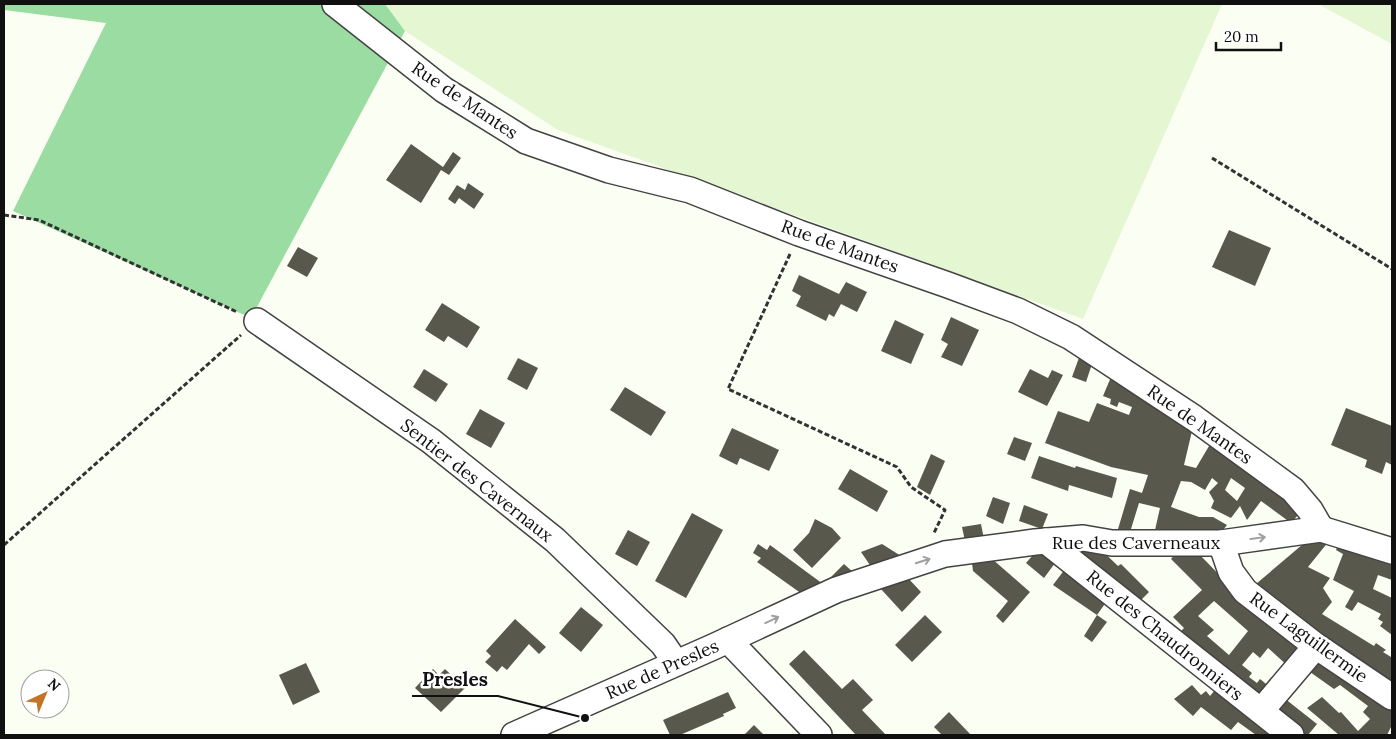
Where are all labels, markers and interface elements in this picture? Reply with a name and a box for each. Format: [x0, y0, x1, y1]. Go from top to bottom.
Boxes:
scale bar [1216, 20, 1281, 52]
text: 20 m [1224, 27, 1259, 46]
street label: Rue de Mantes [407, 56, 523, 144]
street label: Rue de Mantes [778, 214, 902, 278]
street label: Rue de Mantes [1143, 379, 1257, 469]
street label: Sentier des Cavernaux [396, 413, 558, 547]
street label: Rue des Caverneaux [1052, 531, 1221, 554]
one-way arrow [1250, 533, 1266, 543]
one-way arrow [915, 556, 931, 565]
street label: Rue des Chaudronniers [1082, 565, 1248, 705]
street label: Rue Laguillermie [1245, 586, 1373, 688]
one-way arrow [764, 614, 779, 624]
street label: Rue de Presles [602, 634, 722, 704]
callout: Presles [412, 662, 498, 696]
text: Presles [422, 667, 488, 691]
north arrow [20, 669, 70, 719]
text: N [44, 674, 64, 695]

